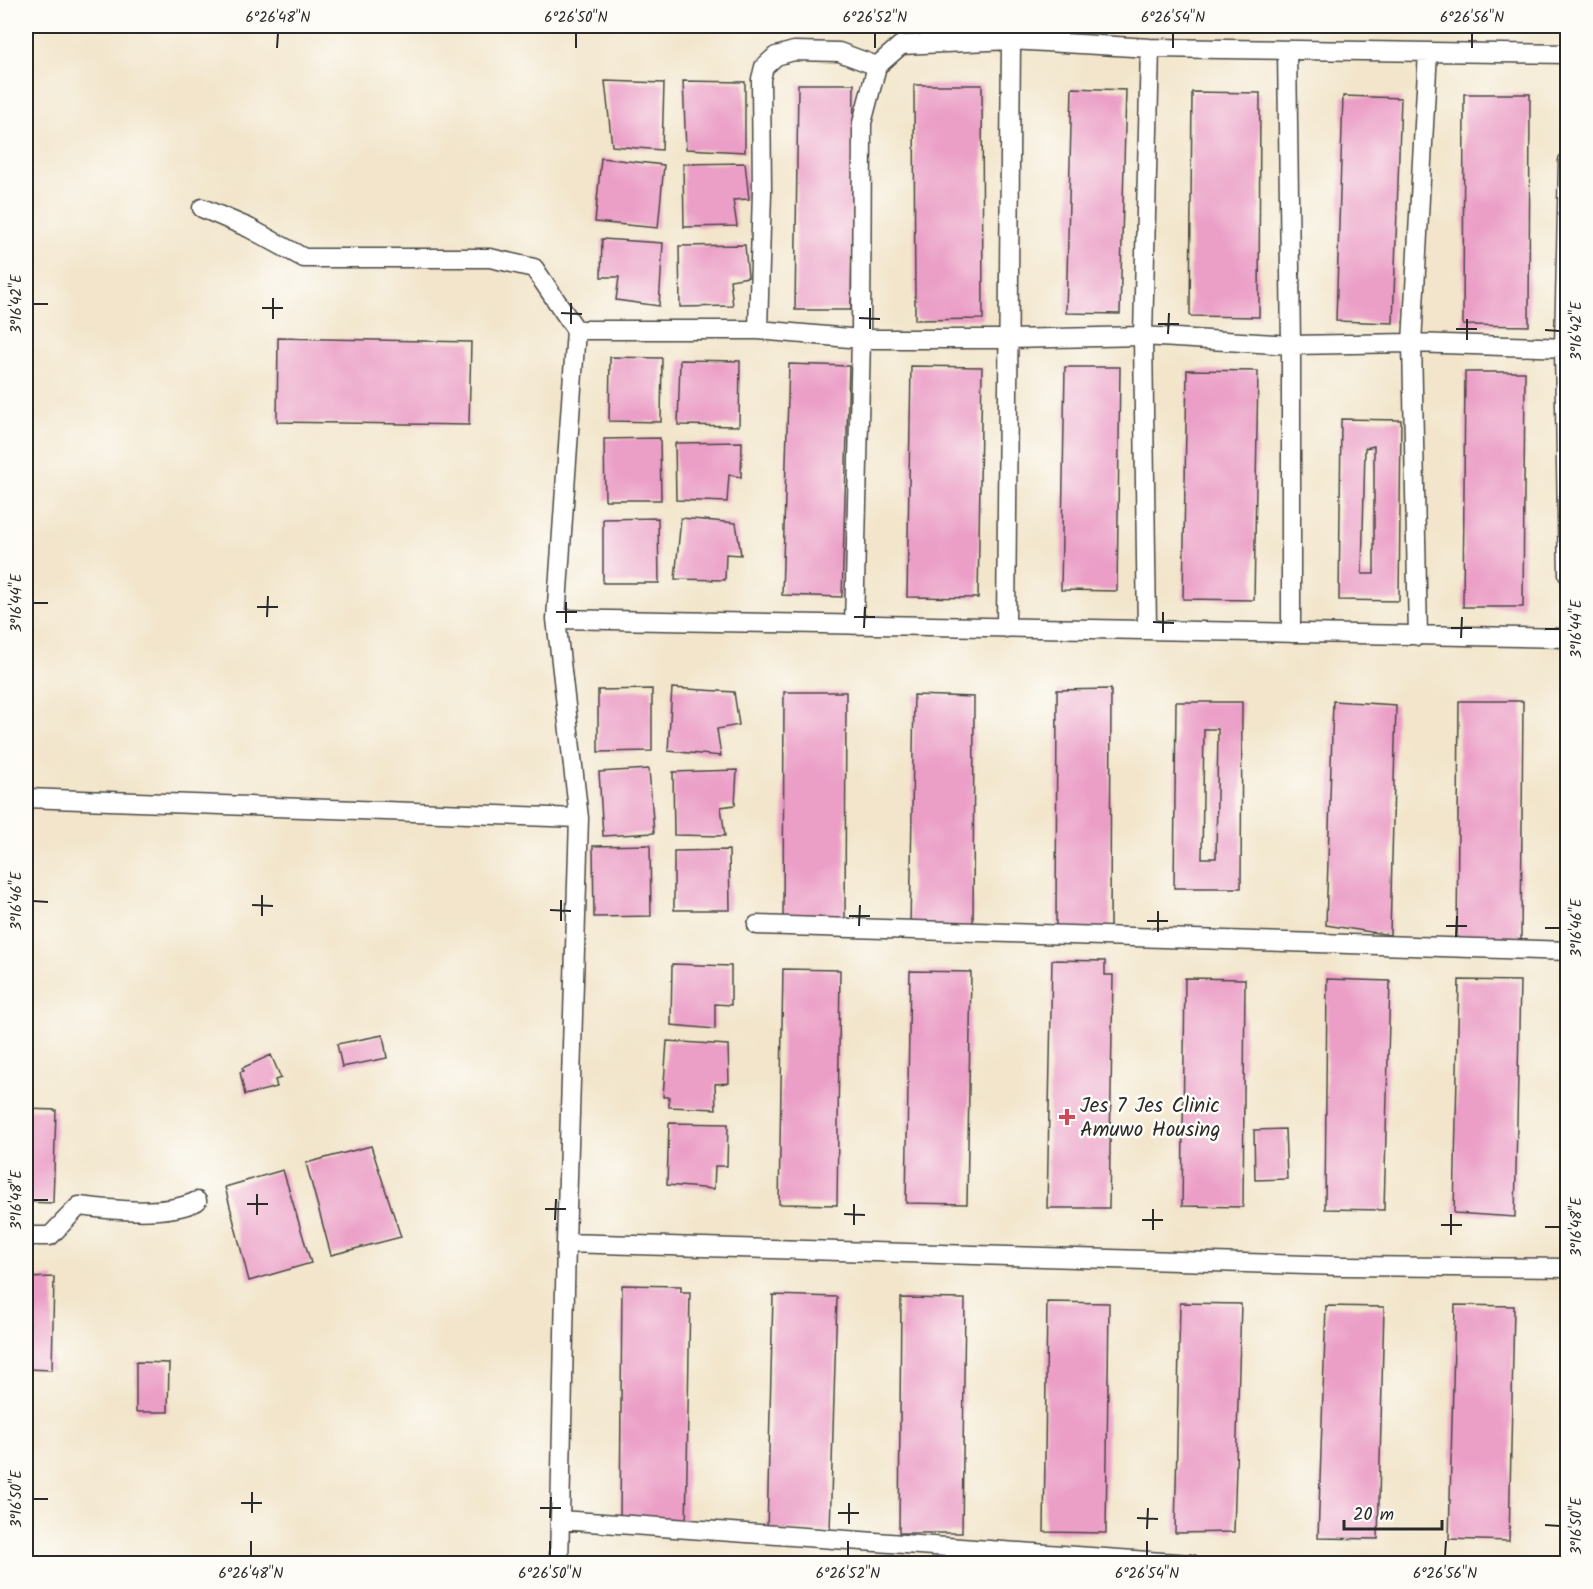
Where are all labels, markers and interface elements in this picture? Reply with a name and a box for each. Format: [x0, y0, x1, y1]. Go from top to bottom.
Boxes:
text: 6°26'48"N [245, 6, 311, 30]
text: 6°26'50"N [544, 6, 608, 30]
text: 6°26'52"N [843, 6, 907, 30]
text: 6°26'54"N [1141, 6, 1205, 30]
text: 6°26'56"N [1440, 6, 1504, 30]
text: 3°16'42"E [5, 273, 29, 334]
text: 3°16'42"E [1565, 300, 1589, 361]
text: 3°16'44"E [5, 572, 29, 633]
text: 3°16'44"E [1565, 598, 1589, 659]
text: 3°16'46"E [5, 870, 29, 931]
text: 3°16'46"E [1565, 897, 1589, 958]
place label: Jes 7 Jes Clinic Amuwo Housing [1080, 1090, 1220, 1147]
marker: Jes 7 Jes Clinic Amuwo Housing [1058, 1108, 1076, 1126]
text: 3°16'48"E [5, 1169, 29, 1230]
text: 3°16'48"E [1565, 1196, 1589, 1257]
text: 3°16'50"E [5, 1469, 29, 1528]
scale bar [1344, 1493, 1442, 1531]
text: 3°16'50"E [1565, 1496, 1589, 1555]
text: 20 m [1353, 1501, 1394, 1530]
text: 6°26'48"N [218, 1562, 284, 1586]
text: 6°26'50"N [518, 1562, 582, 1586]
text: 6°26'52"N [816, 1562, 880, 1586]
text: 6°26'54"N [1115, 1562, 1179, 1586]
text: 6°26'56"N [1413, 1562, 1477, 1586]

